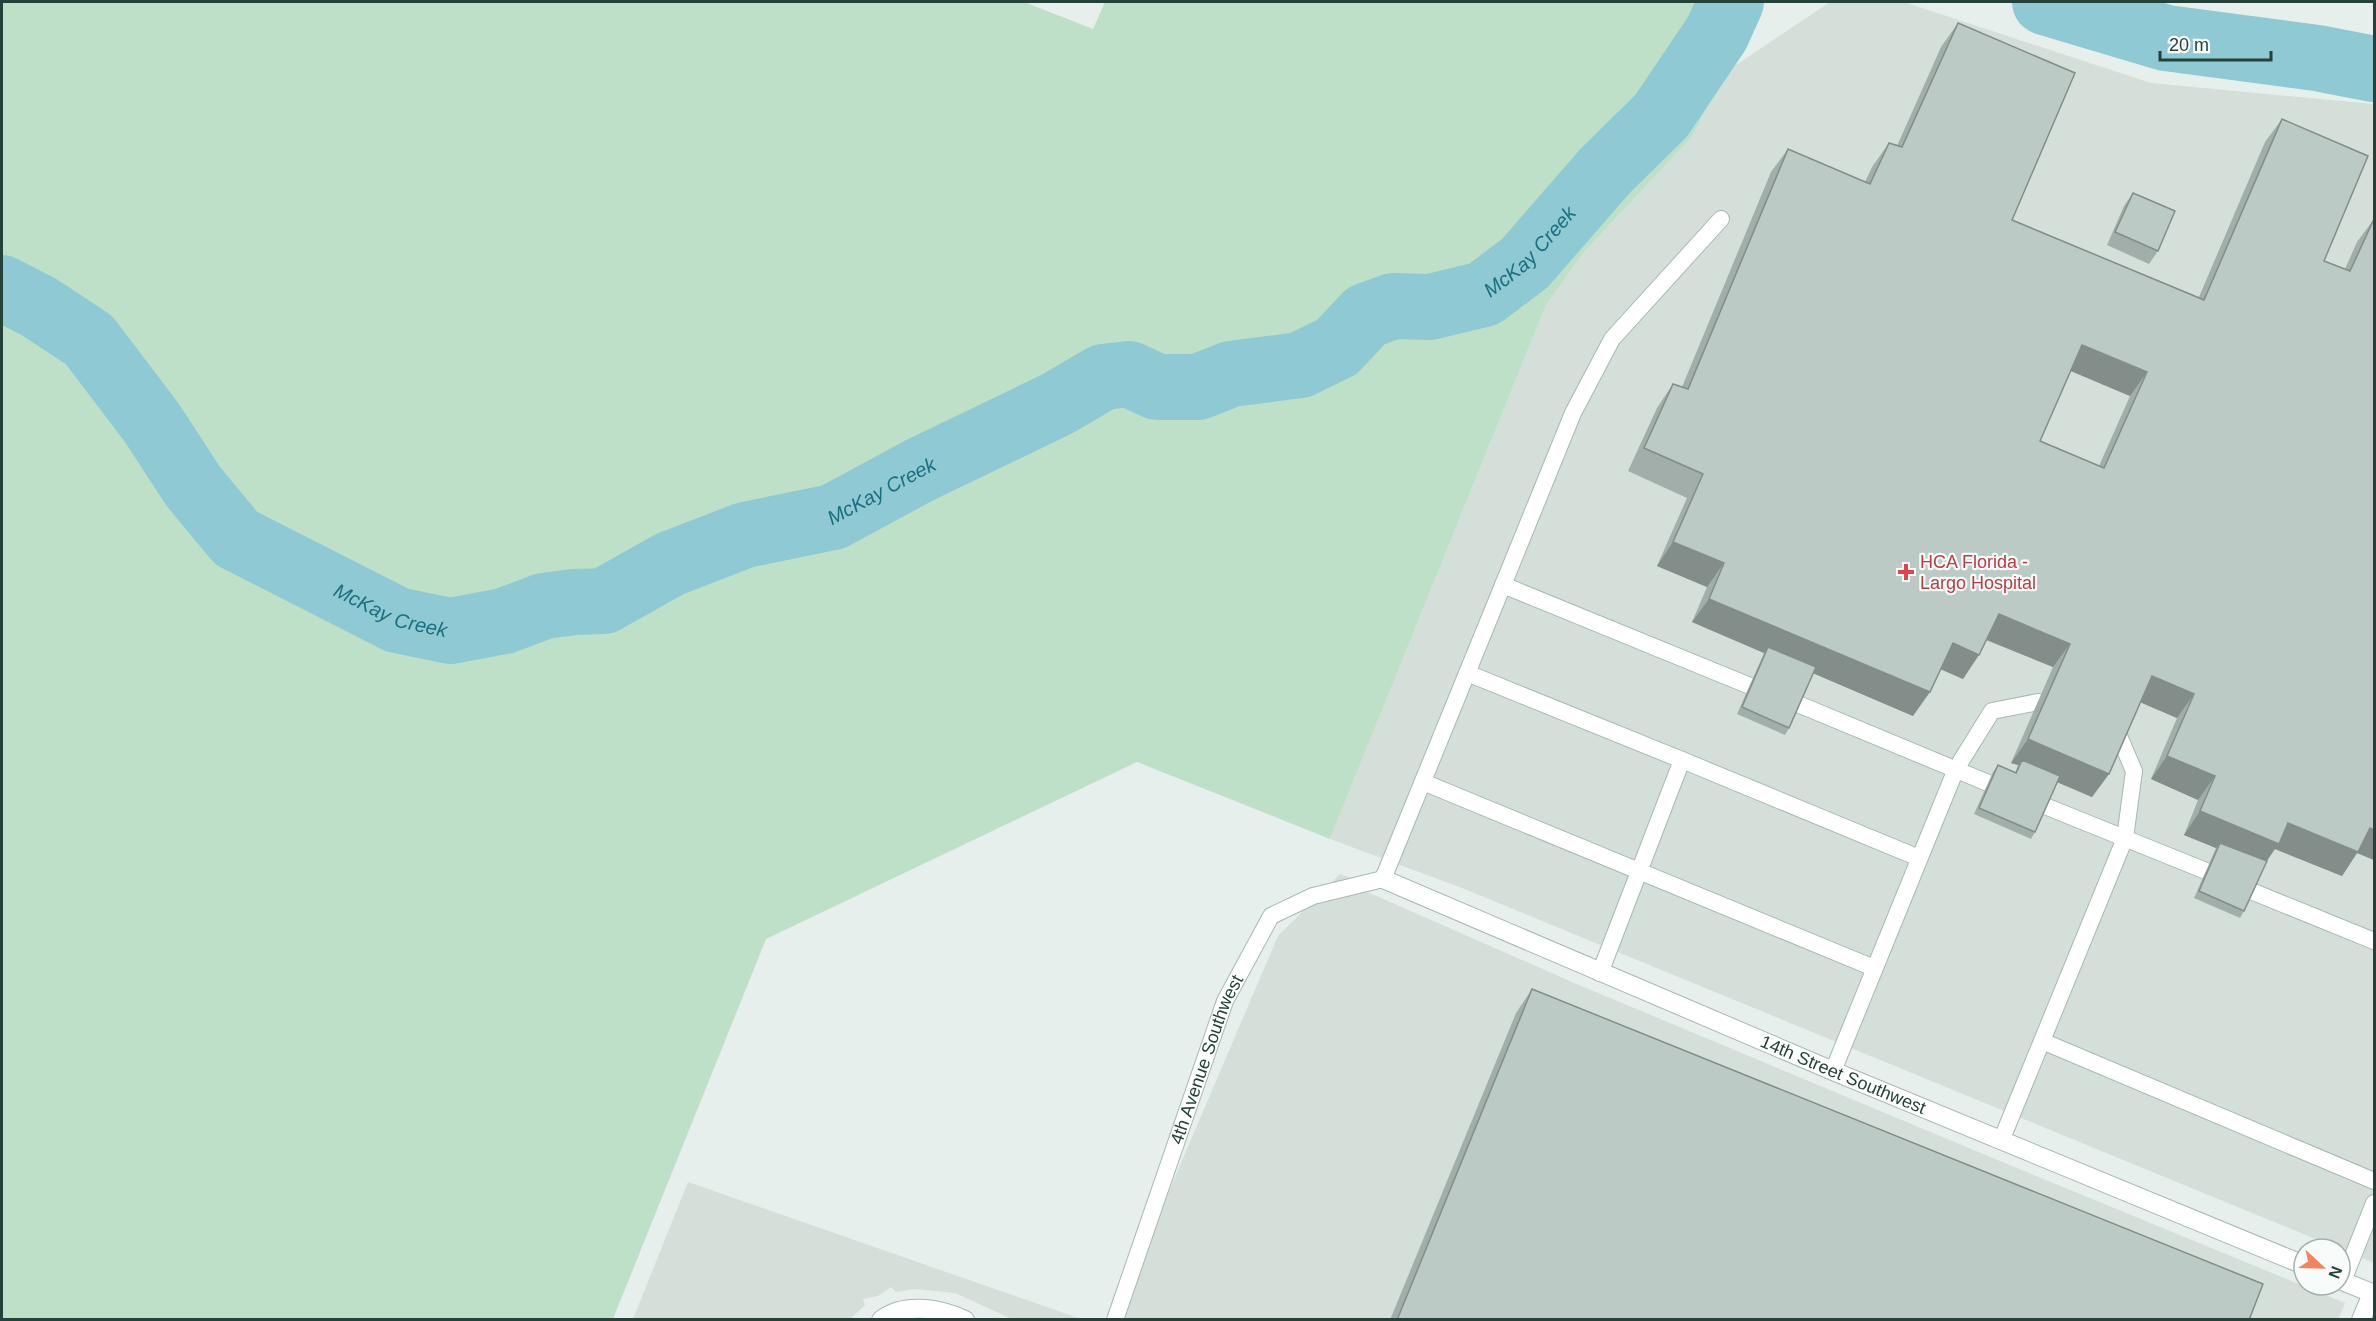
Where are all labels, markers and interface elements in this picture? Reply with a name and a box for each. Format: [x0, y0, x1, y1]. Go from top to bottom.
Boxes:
scale bar [2160, 24, 2271, 62]
text: 20 m [2169, 35, 2209, 55]
water label: McKay Creek [1479, 201, 1581, 301]
water label: McKay Creek [823, 453, 940, 529]
place label: HCA Florida - Largo Hospital [1920, 552, 2036, 593]
marker: HCA Florida - Largo Hospital [1897, 563, 1915, 581]
water label: McKay Creek [330, 579, 450, 641]
street label: 4th Avenue Southwest [1166, 972, 1247, 1147]
street label: 14th Street Southwest [1757, 1031, 1929, 1118]
north arrow [2292, 1237, 2352, 1297]
text: N [2325, 1264, 2345, 1281]

